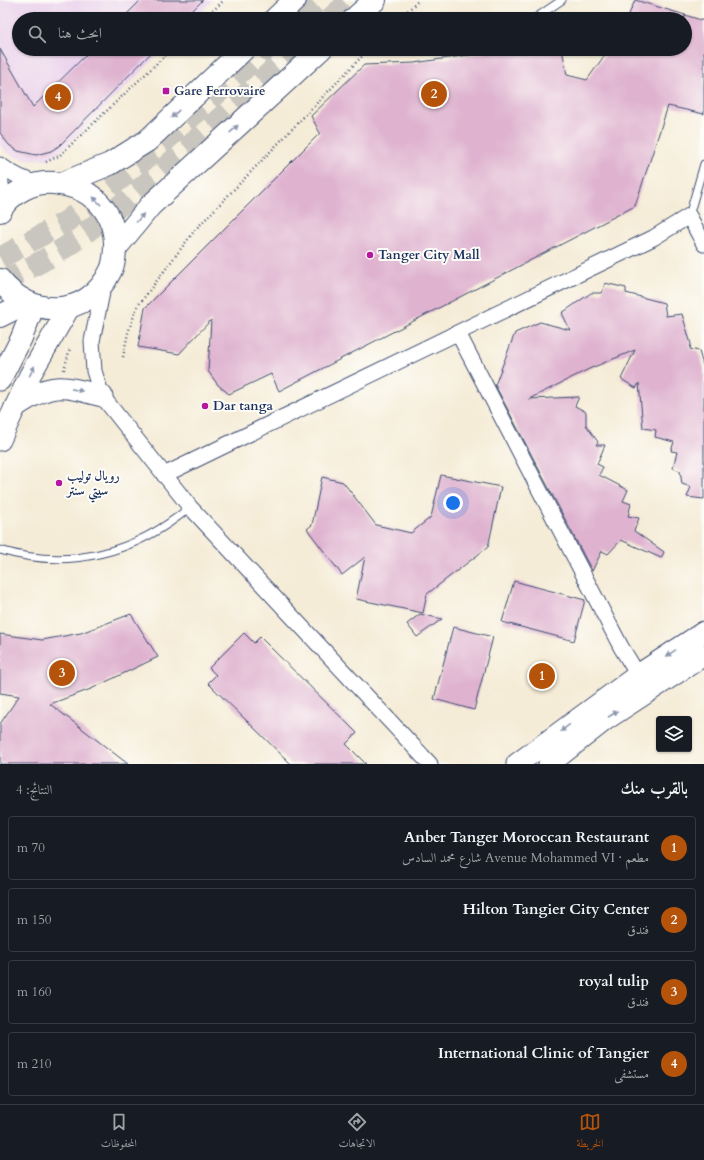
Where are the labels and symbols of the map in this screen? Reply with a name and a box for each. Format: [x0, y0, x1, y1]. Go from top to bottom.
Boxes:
pin: 2 [421, 79, 447, 109]
pin: 4 [45, 82, 71, 112]
place label: Gare Ferrovaire [174, 82, 265, 100]
marker: Gare Ferrovaire [161, 86, 171, 96]
one-way arrow [170, 110, 180, 119]
one-way arrow [229, 124, 239, 134]
one-way arrow [92, 196, 102, 206]
one-way arrow [135, 213, 144, 224]
place label: Tanger City Mall [378, 246, 480, 264]
marker: Tanger City Mall [365, 250, 375, 260]
one-way arrow [29, 366, 35, 377]
one-way arrow [71, 387, 83, 393]
place label: Dar tanga [213, 397, 273, 415]
marker: Dar tanga [200, 401, 210, 411]
place label: رويال توليب سيتي سنتر [65, 467, 120, 503]
marker: رويال توليب سيتي سنتر [54, 478, 64, 488]
your location [443, 493, 463, 513]
one-way arrow [666, 649, 676, 657]
pin: 3 [49, 658, 75, 688]
pin: 1 [529, 661, 555, 691]
one-way arrow [608, 710, 618, 718]
one-way arrow [559, 724, 570, 732]

